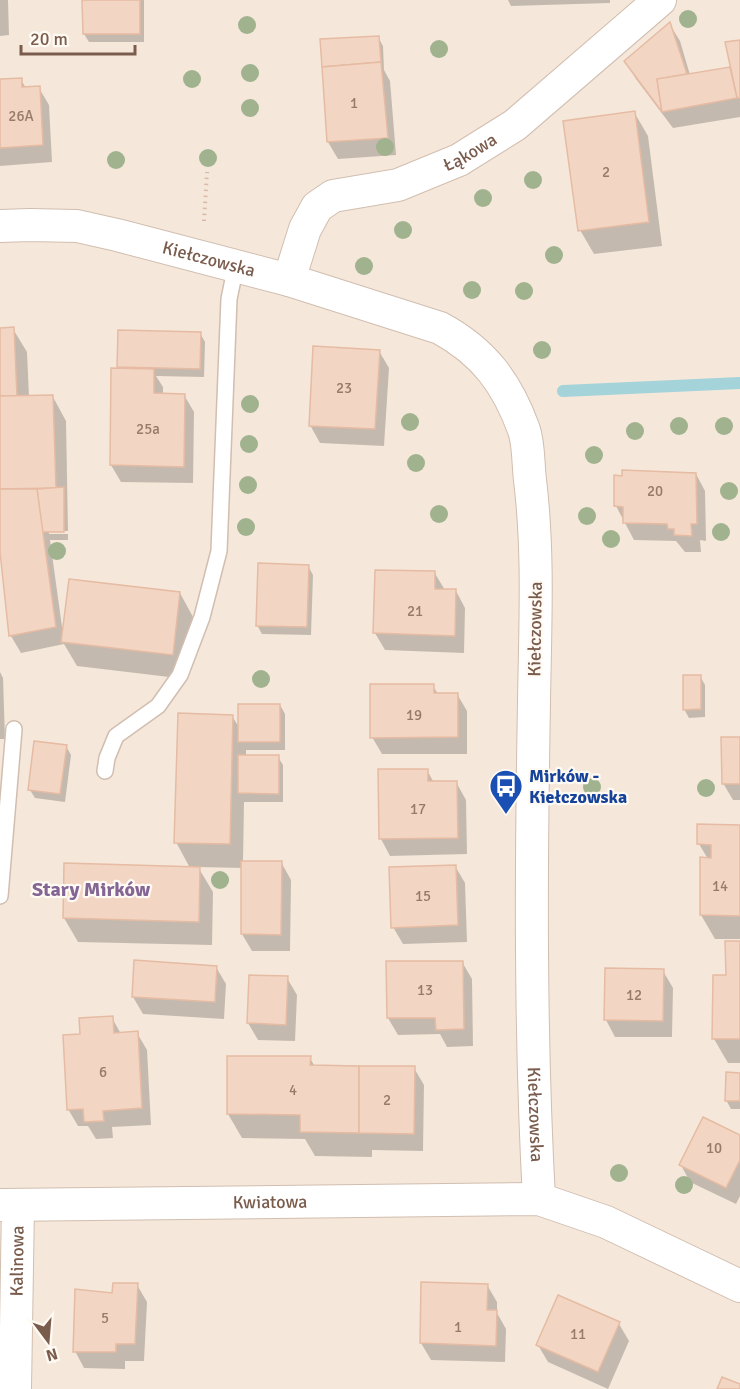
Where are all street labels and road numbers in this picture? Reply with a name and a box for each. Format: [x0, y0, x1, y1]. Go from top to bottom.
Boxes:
street label: Łąkowa [440, 128, 501, 176]
street label: Kiełczowska [160, 236, 258, 282]
street label: Kiełczowska [523, 581, 547, 677]
street label: Kiełczowska [523, 1067, 548, 1163]
street label: Kwiatowa [233, 1191, 307, 1213]
street label: Kalinowa [6, 1225, 29, 1297]

